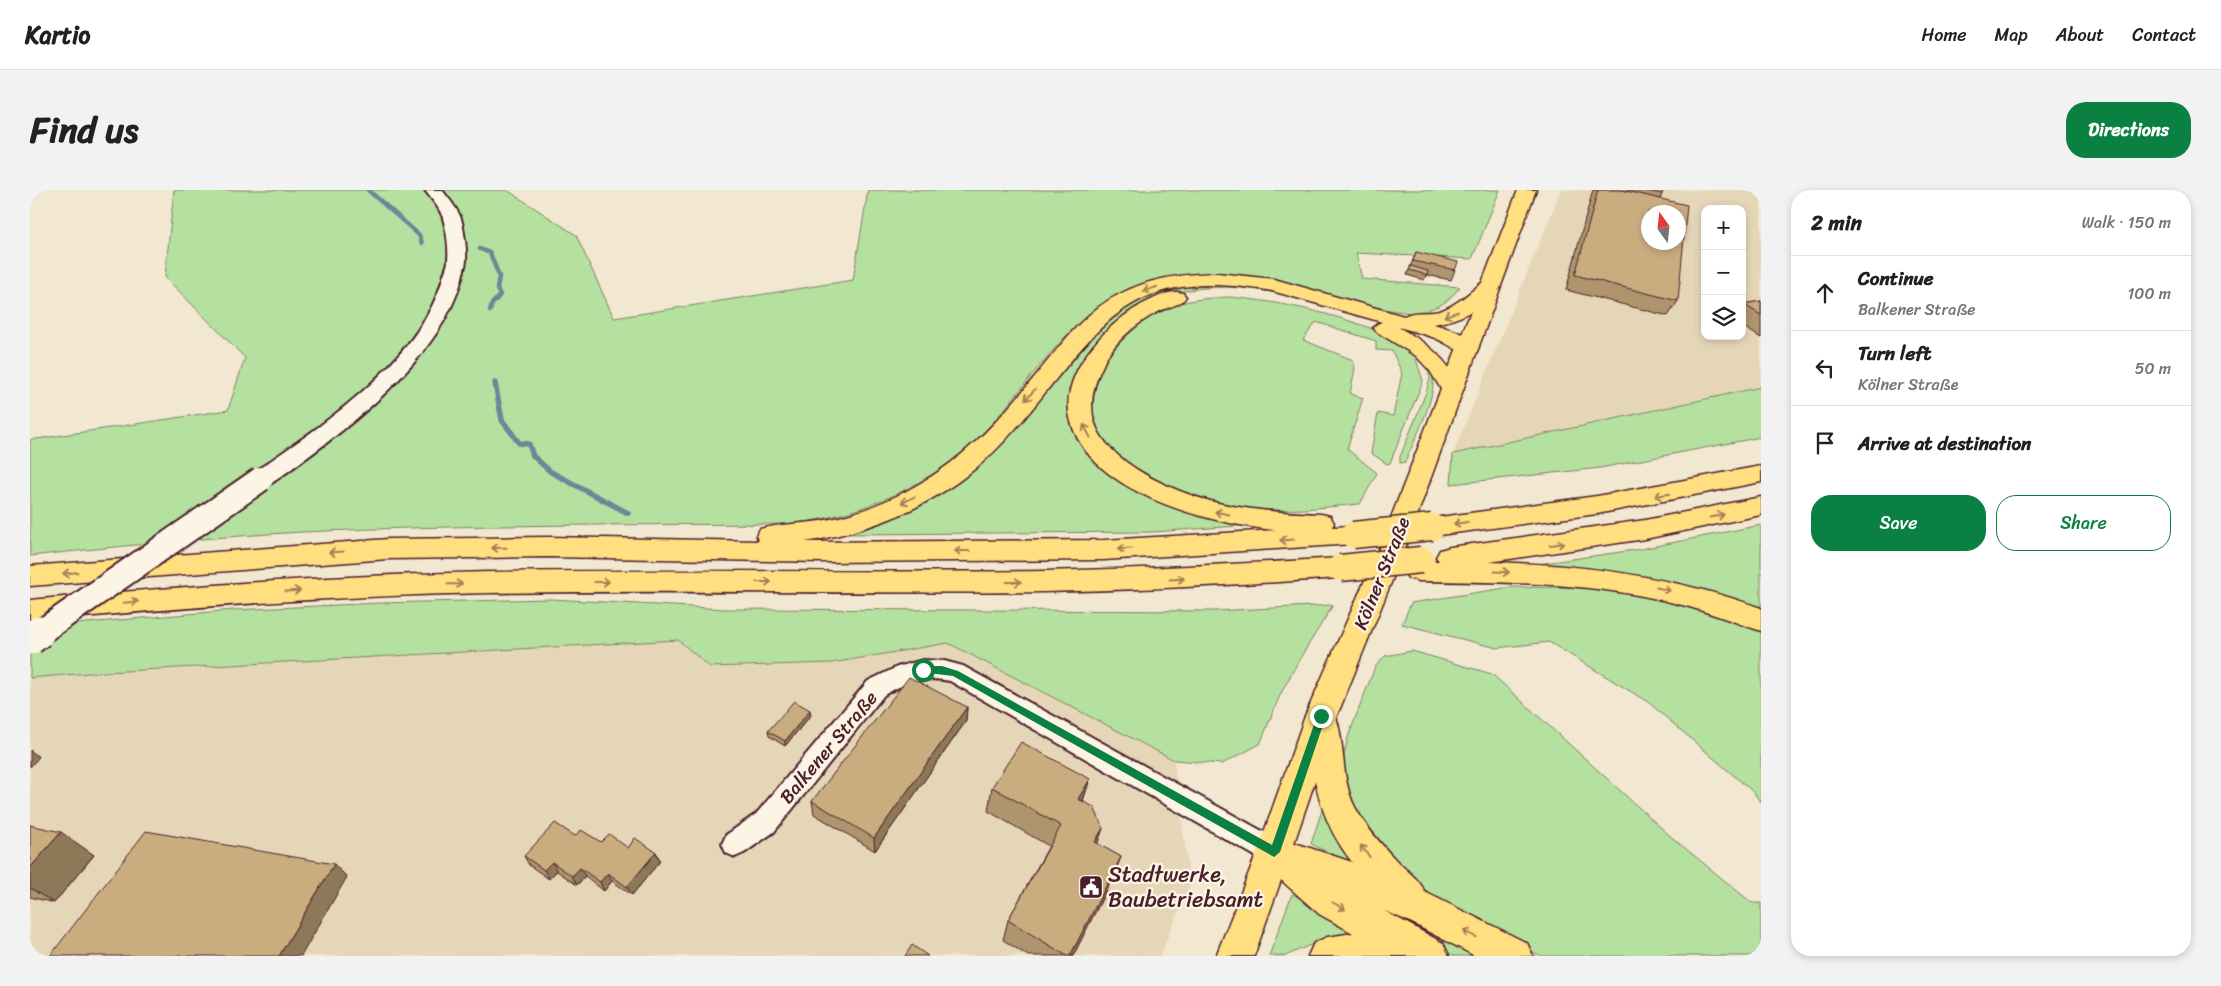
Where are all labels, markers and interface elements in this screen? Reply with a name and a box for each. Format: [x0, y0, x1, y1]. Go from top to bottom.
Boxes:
text: Kartio [25, 14, 90, 56]
text: Home [1922, 19, 1967, 51]
text: Map [1995, 19, 2028, 51]
text: About [2056, 19, 2104, 51]
text: Contact [2132, 19, 2196, 51]
text: Find us [30, 99, 138, 161]
button: Directions [2066, 102, 2191, 158]
text: 2 min [1811, 204, 1862, 242]
north arrow [1641, 205, 1686, 250]
map controls [1701, 205, 1746, 340]
button: + [1701, 205, 1746, 250]
text: Walk · 150 m [2082, 208, 2171, 237]
button: − [1701, 250, 1746, 295]
text: Continue [1858, 262, 1934, 295]
icon: ahead [1811, 279, 1839, 307]
text: 100 m [2127, 279, 2171, 308]
one-way arrow [1142, 284, 1158, 294]
button: layers [1701, 295, 1746, 340]
text: Balkener Straße [1858, 295, 1975, 324]
one-way arrow [1443, 310, 1459, 319]
text: Turn left [1858, 337, 1931, 370]
icon: left [1811, 354, 1839, 382]
text: 50 m [2135, 354, 2171, 383]
text: Kölner Straße [1858, 370, 1958, 399]
one-way arrow [1025, 388, 1036, 401]
one-way arrow [1082, 424, 1091, 439]
text: Arrive at destination [1858, 427, 2031, 460]
icon: arrive [1811, 429, 1839, 457]
one-way arrow [1654, 490, 1670, 500]
one-way arrow [901, 495, 916, 505]
button: Save [1811, 495, 1986, 551]
button: Share [1996, 495, 2171, 551]
one-way arrow [1214, 507, 1230, 517]
one-way arrow [1708, 511, 1724, 520]
street label: Kölner Straße [1344, 512, 1419, 635]
one-way arrow [1454, 518, 1470, 528]
one-way arrow [1279, 536, 1295, 545]
one-way arrow [1548, 538, 1564, 548]
one-way arrow [491, 543, 508, 553]
one-way arrow [1117, 544, 1133, 553]
one-way arrow [954, 546, 970, 556]
one-way arrow [329, 548, 345, 557]
one-way arrow [62, 568, 78, 578]
one-way arrow [1494, 568, 1510, 577]
one-way arrow [1168, 574, 1184, 583]
one-way arrow [593, 577, 609, 587]
one-way arrow [756, 577, 772, 587]
one-way arrow [1006, 577, 1022, 587]
one-way arrow [446, 579, 463, 589]
one-way arrow [1655, 585, 1671, 594]
one-way arrow [285, 586, 301, 595]
one-way arrow [122, 597, 138, 606]
route start [912, 659, 935, 682]
street label: Balkener Straße [771, 683, 886, 811]
route end [1310, 705, 1333, 728]
one-way arrow [1360, 845, 1371, 858]
place label: Stadtwerke, Baubetriebsamt [1108, 855, 1264, 919]
public building icon: Stadtwerke, Baubetriebsamt [1078, 874, 1104, 900]
one-way arrow [1331, 901, 1345, 911]
one-way arrow [1463, 929, 1478, 939]

